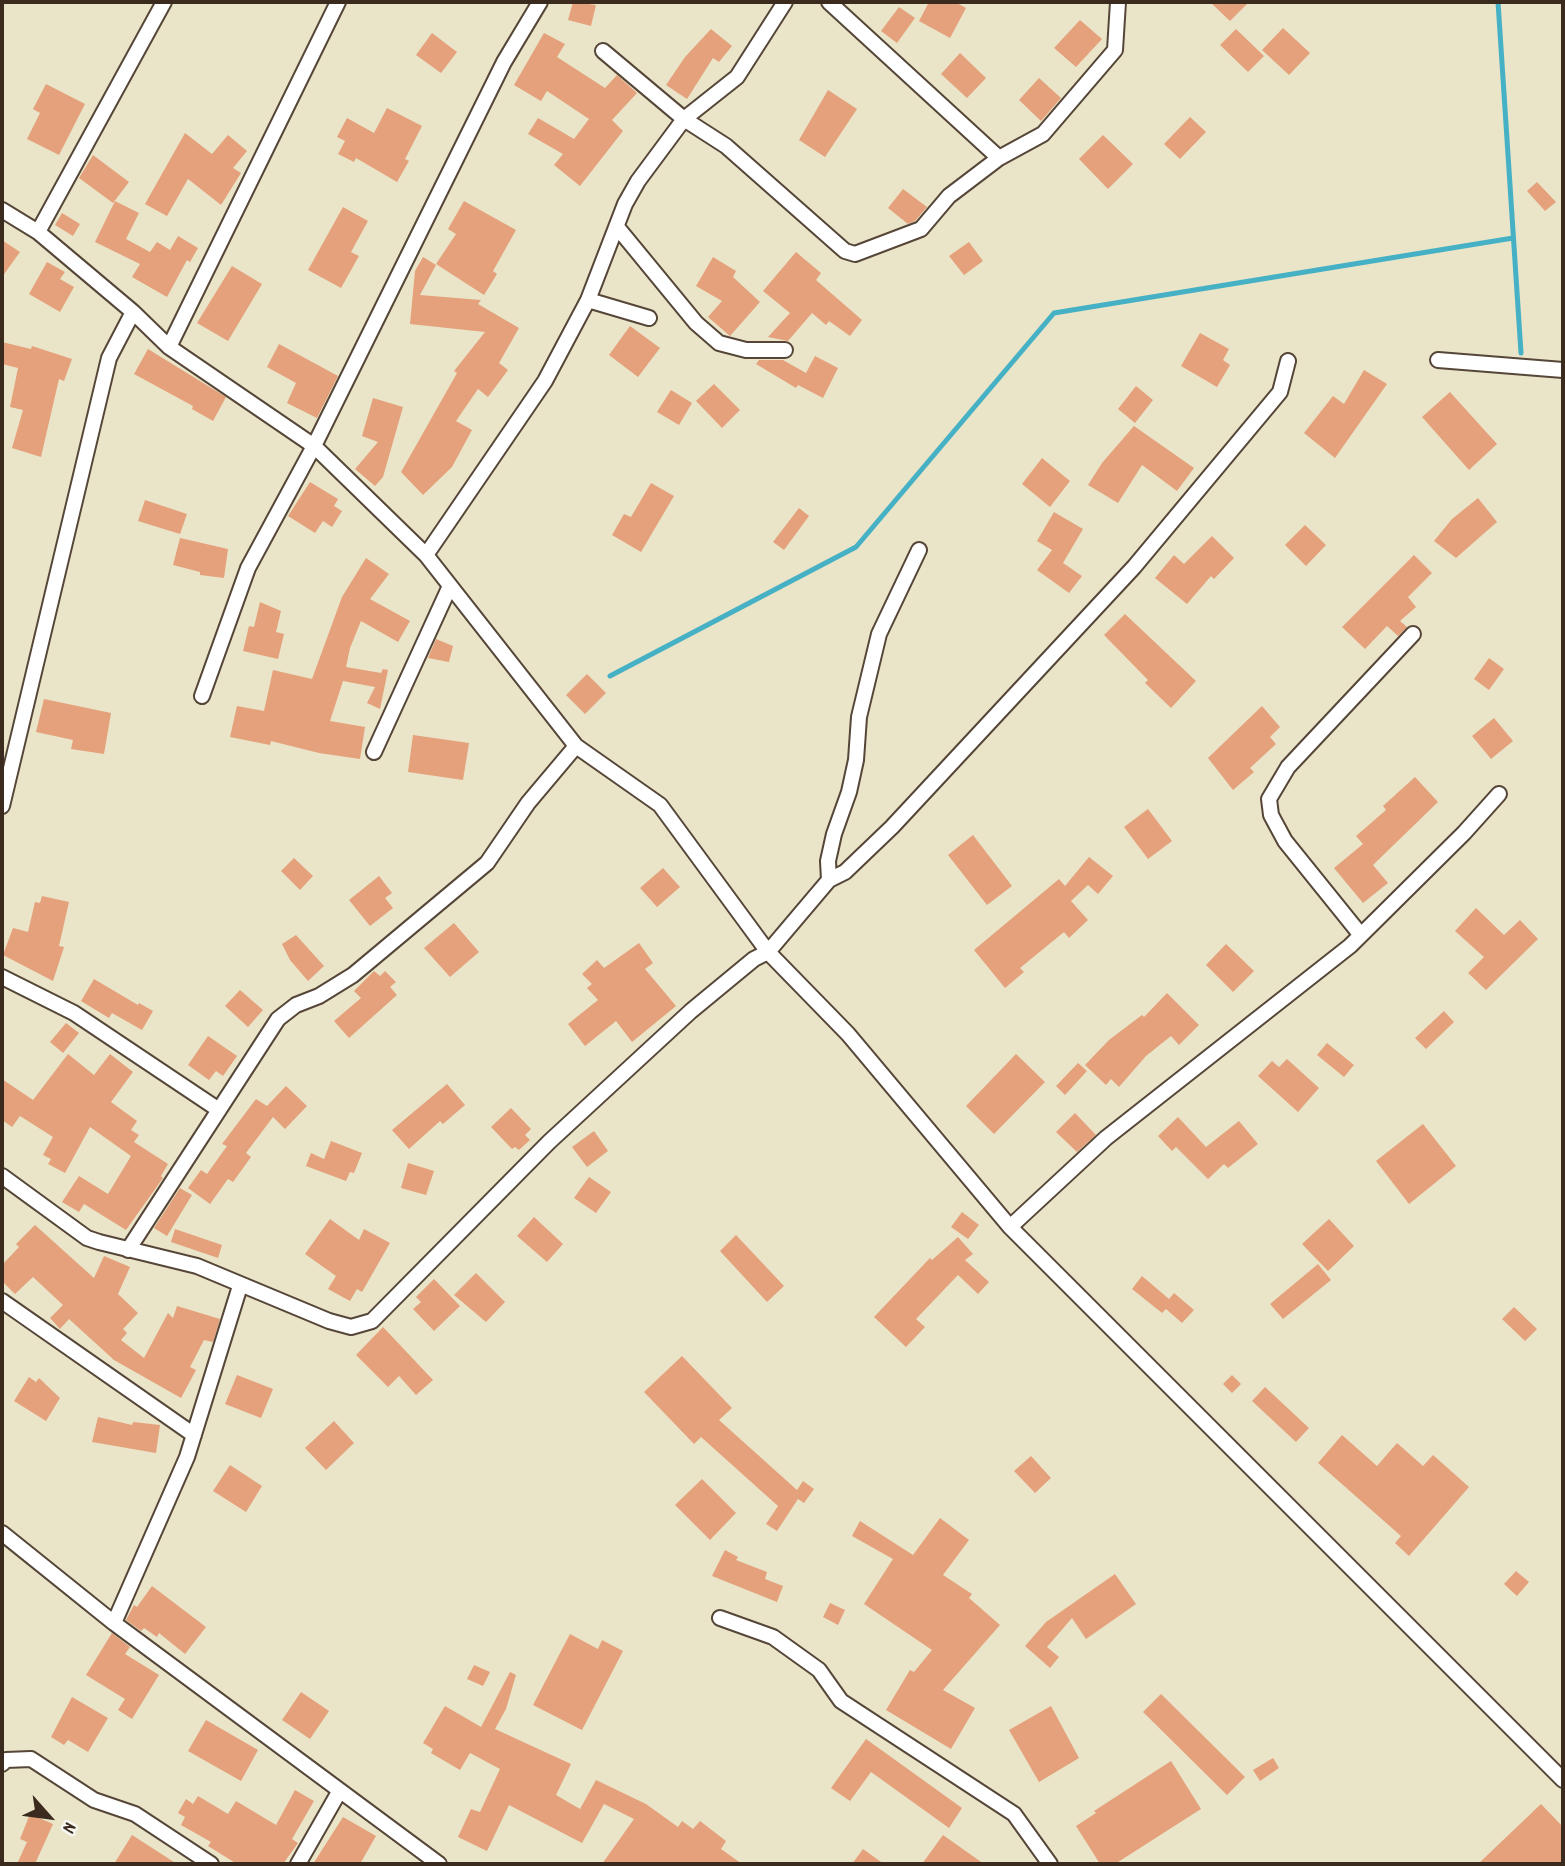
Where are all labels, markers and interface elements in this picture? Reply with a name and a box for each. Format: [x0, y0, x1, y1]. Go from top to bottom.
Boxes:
north arrow [14, 1782, 84, 1852]
text: N [54, 1817, 82, 1838]

